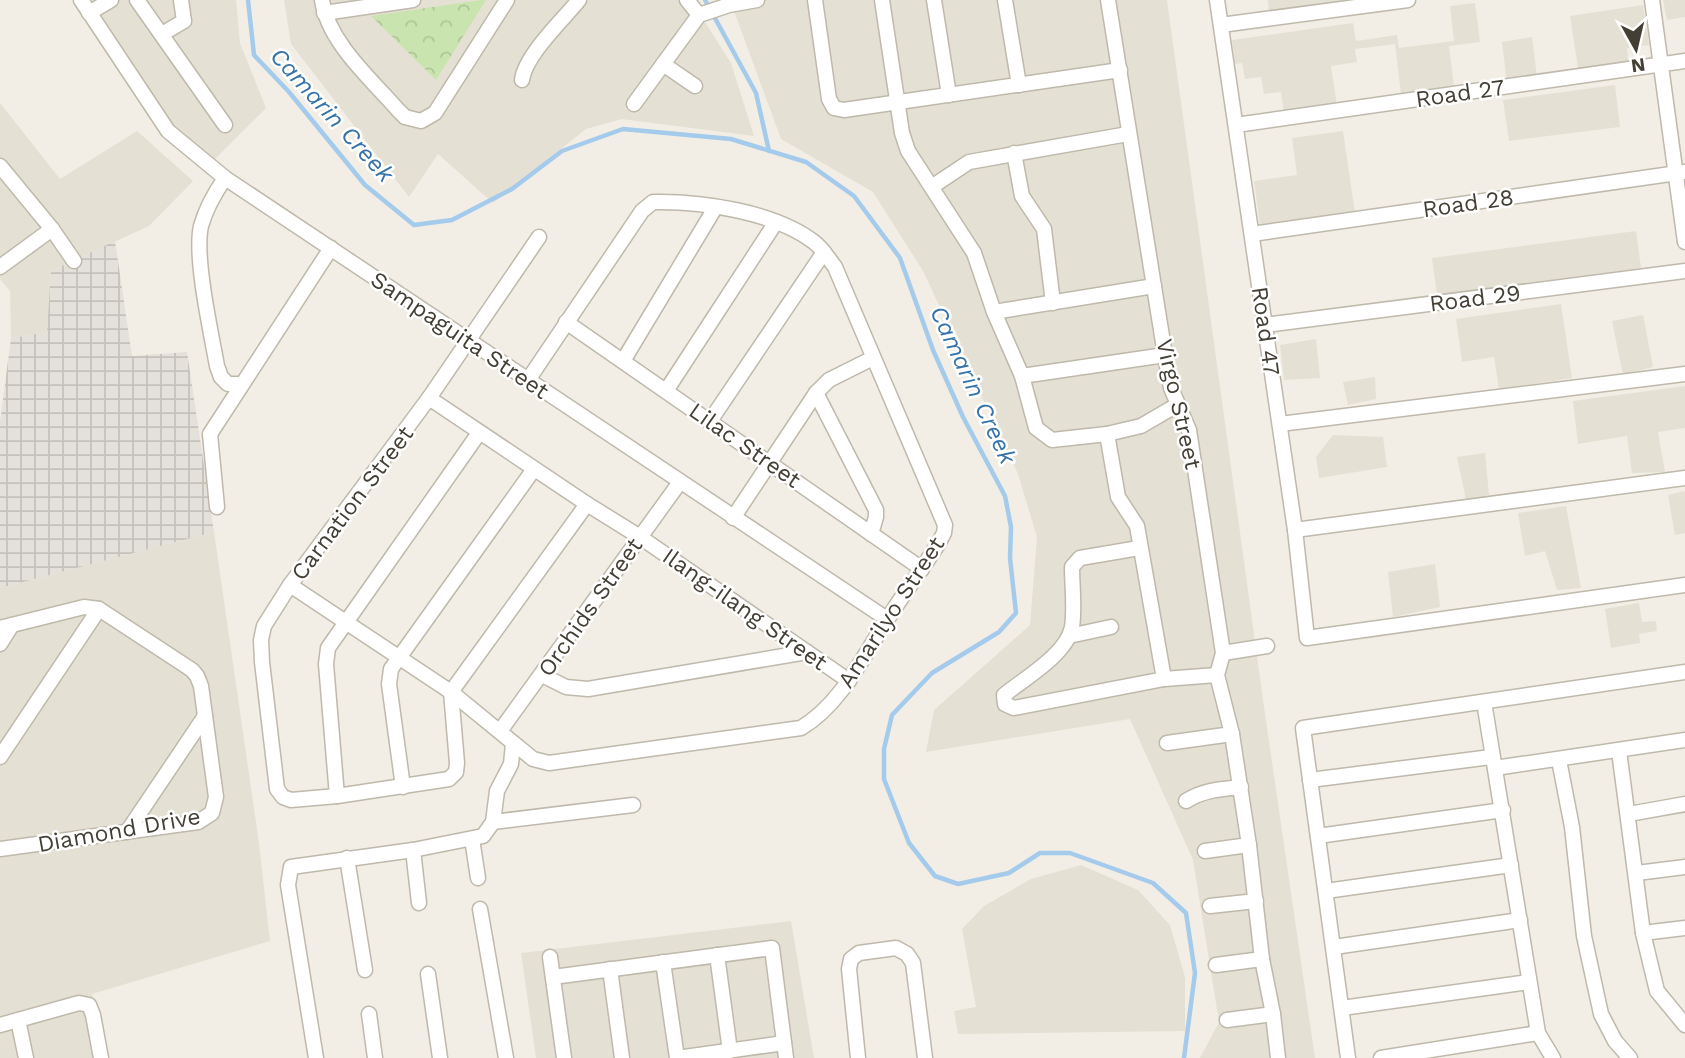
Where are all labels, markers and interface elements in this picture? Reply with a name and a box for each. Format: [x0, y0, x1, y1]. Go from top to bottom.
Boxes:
north arrow [1601, 14, 1671, 84]
water label: Camarin Creek [264, 42, 400, 189]
text: N [1630, 53, 1647, 78]
street label: Road 27 [1414, 74, 1507, 113]
street label: Road 28 [1421, 184, 1515, 223]
street label: Sampaguita Street [366, 266, 554, 405]
street label: Road 29 [1428, 280, 1522, 317]
street label: Road 47 [1246, 285, 1285, 378]
water label: Camarin Creek [924, 301, 1022, 469]
street label: Virgo Street [1150, 336, 1207, 472]
street label: Lilac Street [684, 397, 806, 494]
street label: Carnation Street [286, 421, 419, 586]
street label: Amarilyo Street [832, 531, 951, 693]
street label: Orchids Street [533, 533, 648, 682]
street label: Ilang-ilang Street [657, 543, 832, 676]
street label: Diamond Drive [35, 803, 203, 858]

